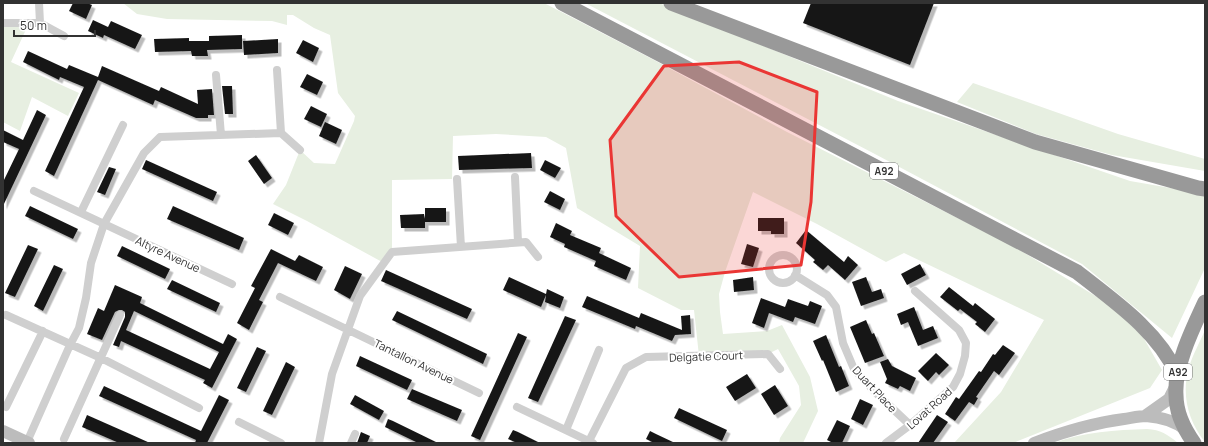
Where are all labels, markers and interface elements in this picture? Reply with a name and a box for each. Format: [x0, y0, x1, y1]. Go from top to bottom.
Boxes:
scale bar [14, 12, 95, 38]
text: 50 m [20, 17, 47, 34]
road number: A92 [870, 163, 898, 179]
street label: Altyre Avenue [133, 232, 203, 276]
street label: Tantallon Avenue [372, 335, 457, 387]
street label: Delgatie Court [669, 347, 743, 365]
street label: Duart Place [850, 363, 901, 416]
road number: A92 [1164, 364, 1192, 380]
street label: Lovat Road [903, 384, 955, 432]

